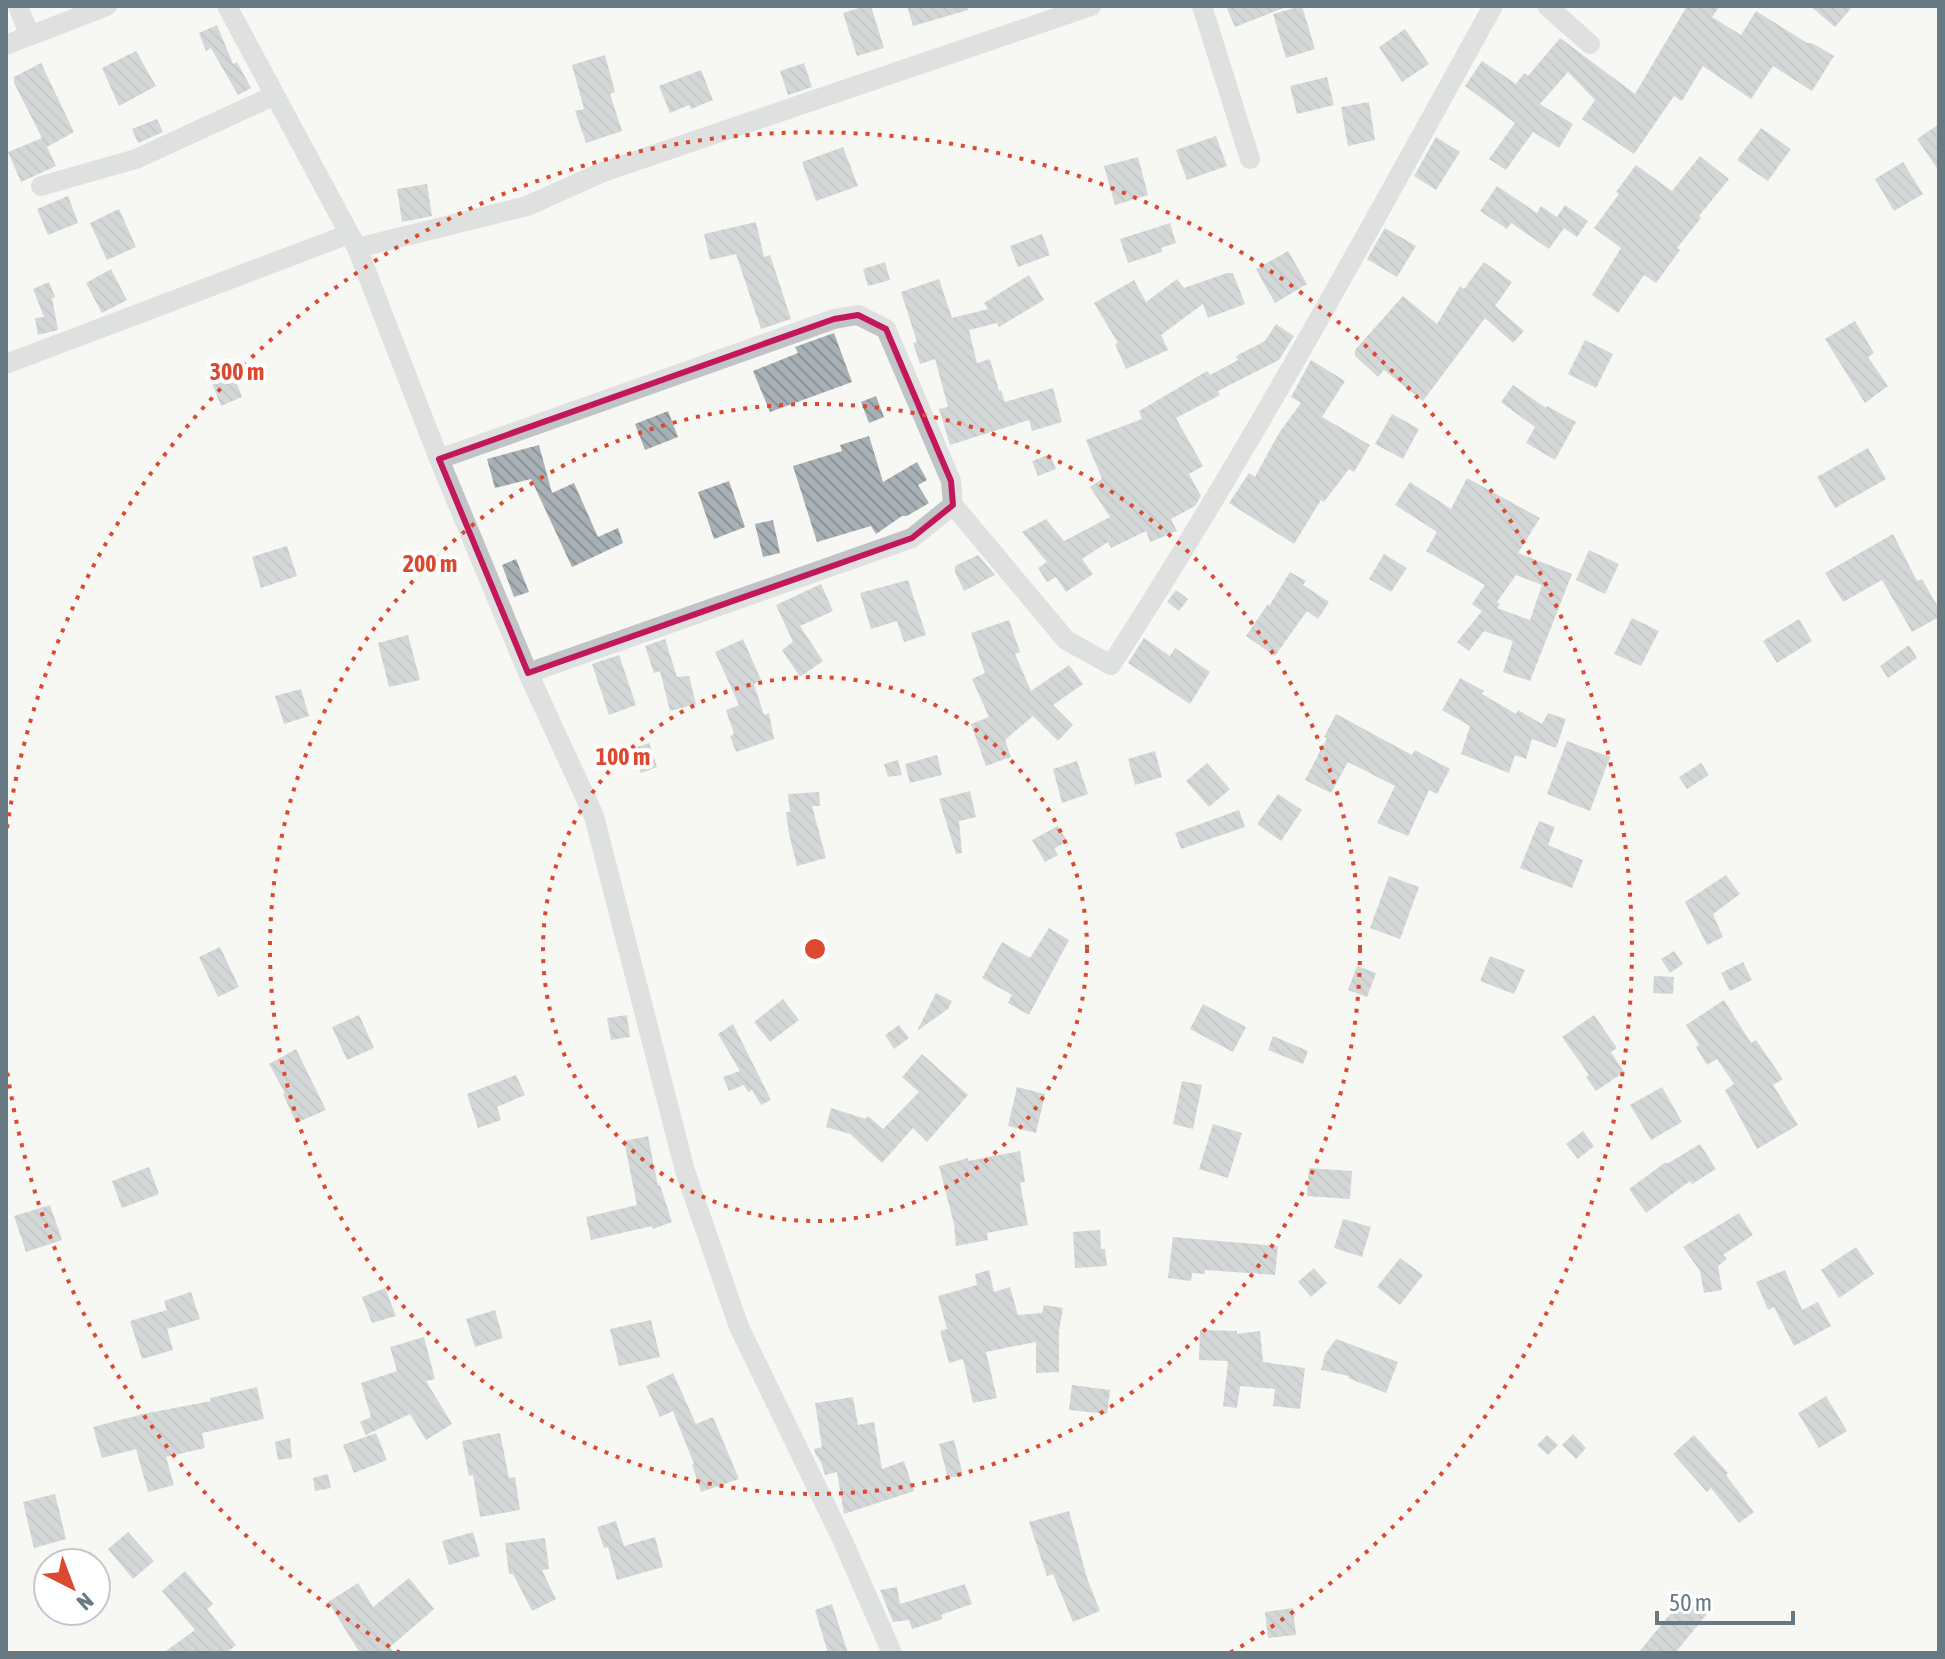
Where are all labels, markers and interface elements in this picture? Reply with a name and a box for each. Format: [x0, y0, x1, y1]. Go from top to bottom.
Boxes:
text: 300 m [210, 358, 264, 385]
text: 200 m [403, 550, 457, 577]
text: 100 m [596, 743, 650, 770]
centre of rings [801, 935, 829, 963]
north arrow [32, 1547, 112, 1627]
scale bar [1657, 1575, 1793, 1625]
text: N [72, 1588, 99, 1616]
text: 50 m [1669, 1589, 1712, 1616]

